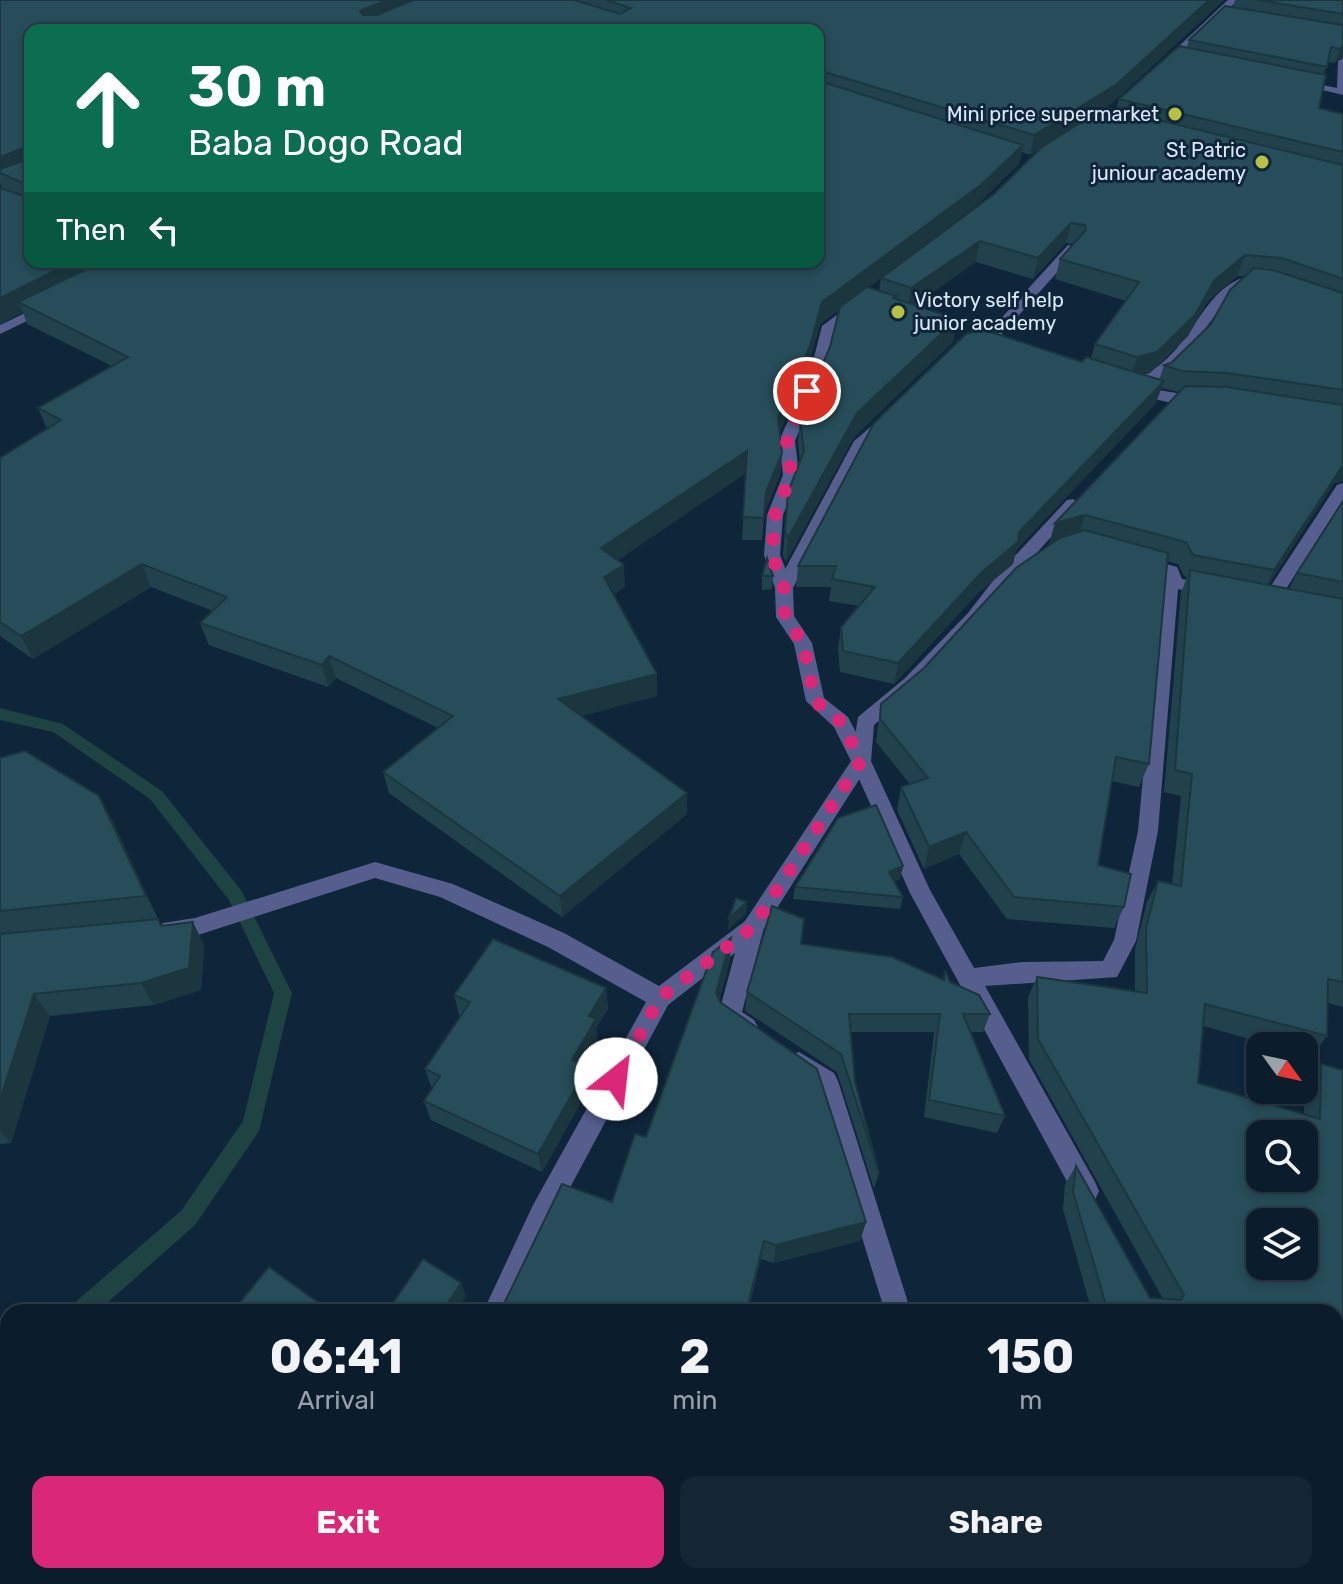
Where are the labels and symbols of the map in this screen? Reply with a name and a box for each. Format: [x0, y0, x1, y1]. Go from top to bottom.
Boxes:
place label: Mini price supermarket [947, 102, 1159, 126]
marker: Mini price supermarket [1166, 105, 1184, 123]
place label: St Patric juniour academy [1091, 138, 1246, 185]
marker: St Patric juniour academy [1253, 153, 1271, 171]
place label: Victory self help junior academy [913, 288, 1064, 335]
marker: Victory self help junior academy [889, 303, 907, 321]
pin [773, 357, 841, 425]
north arrow [1246, 1032, 1318, 1104]
position arrow [574, 1037, 658, 1121]

